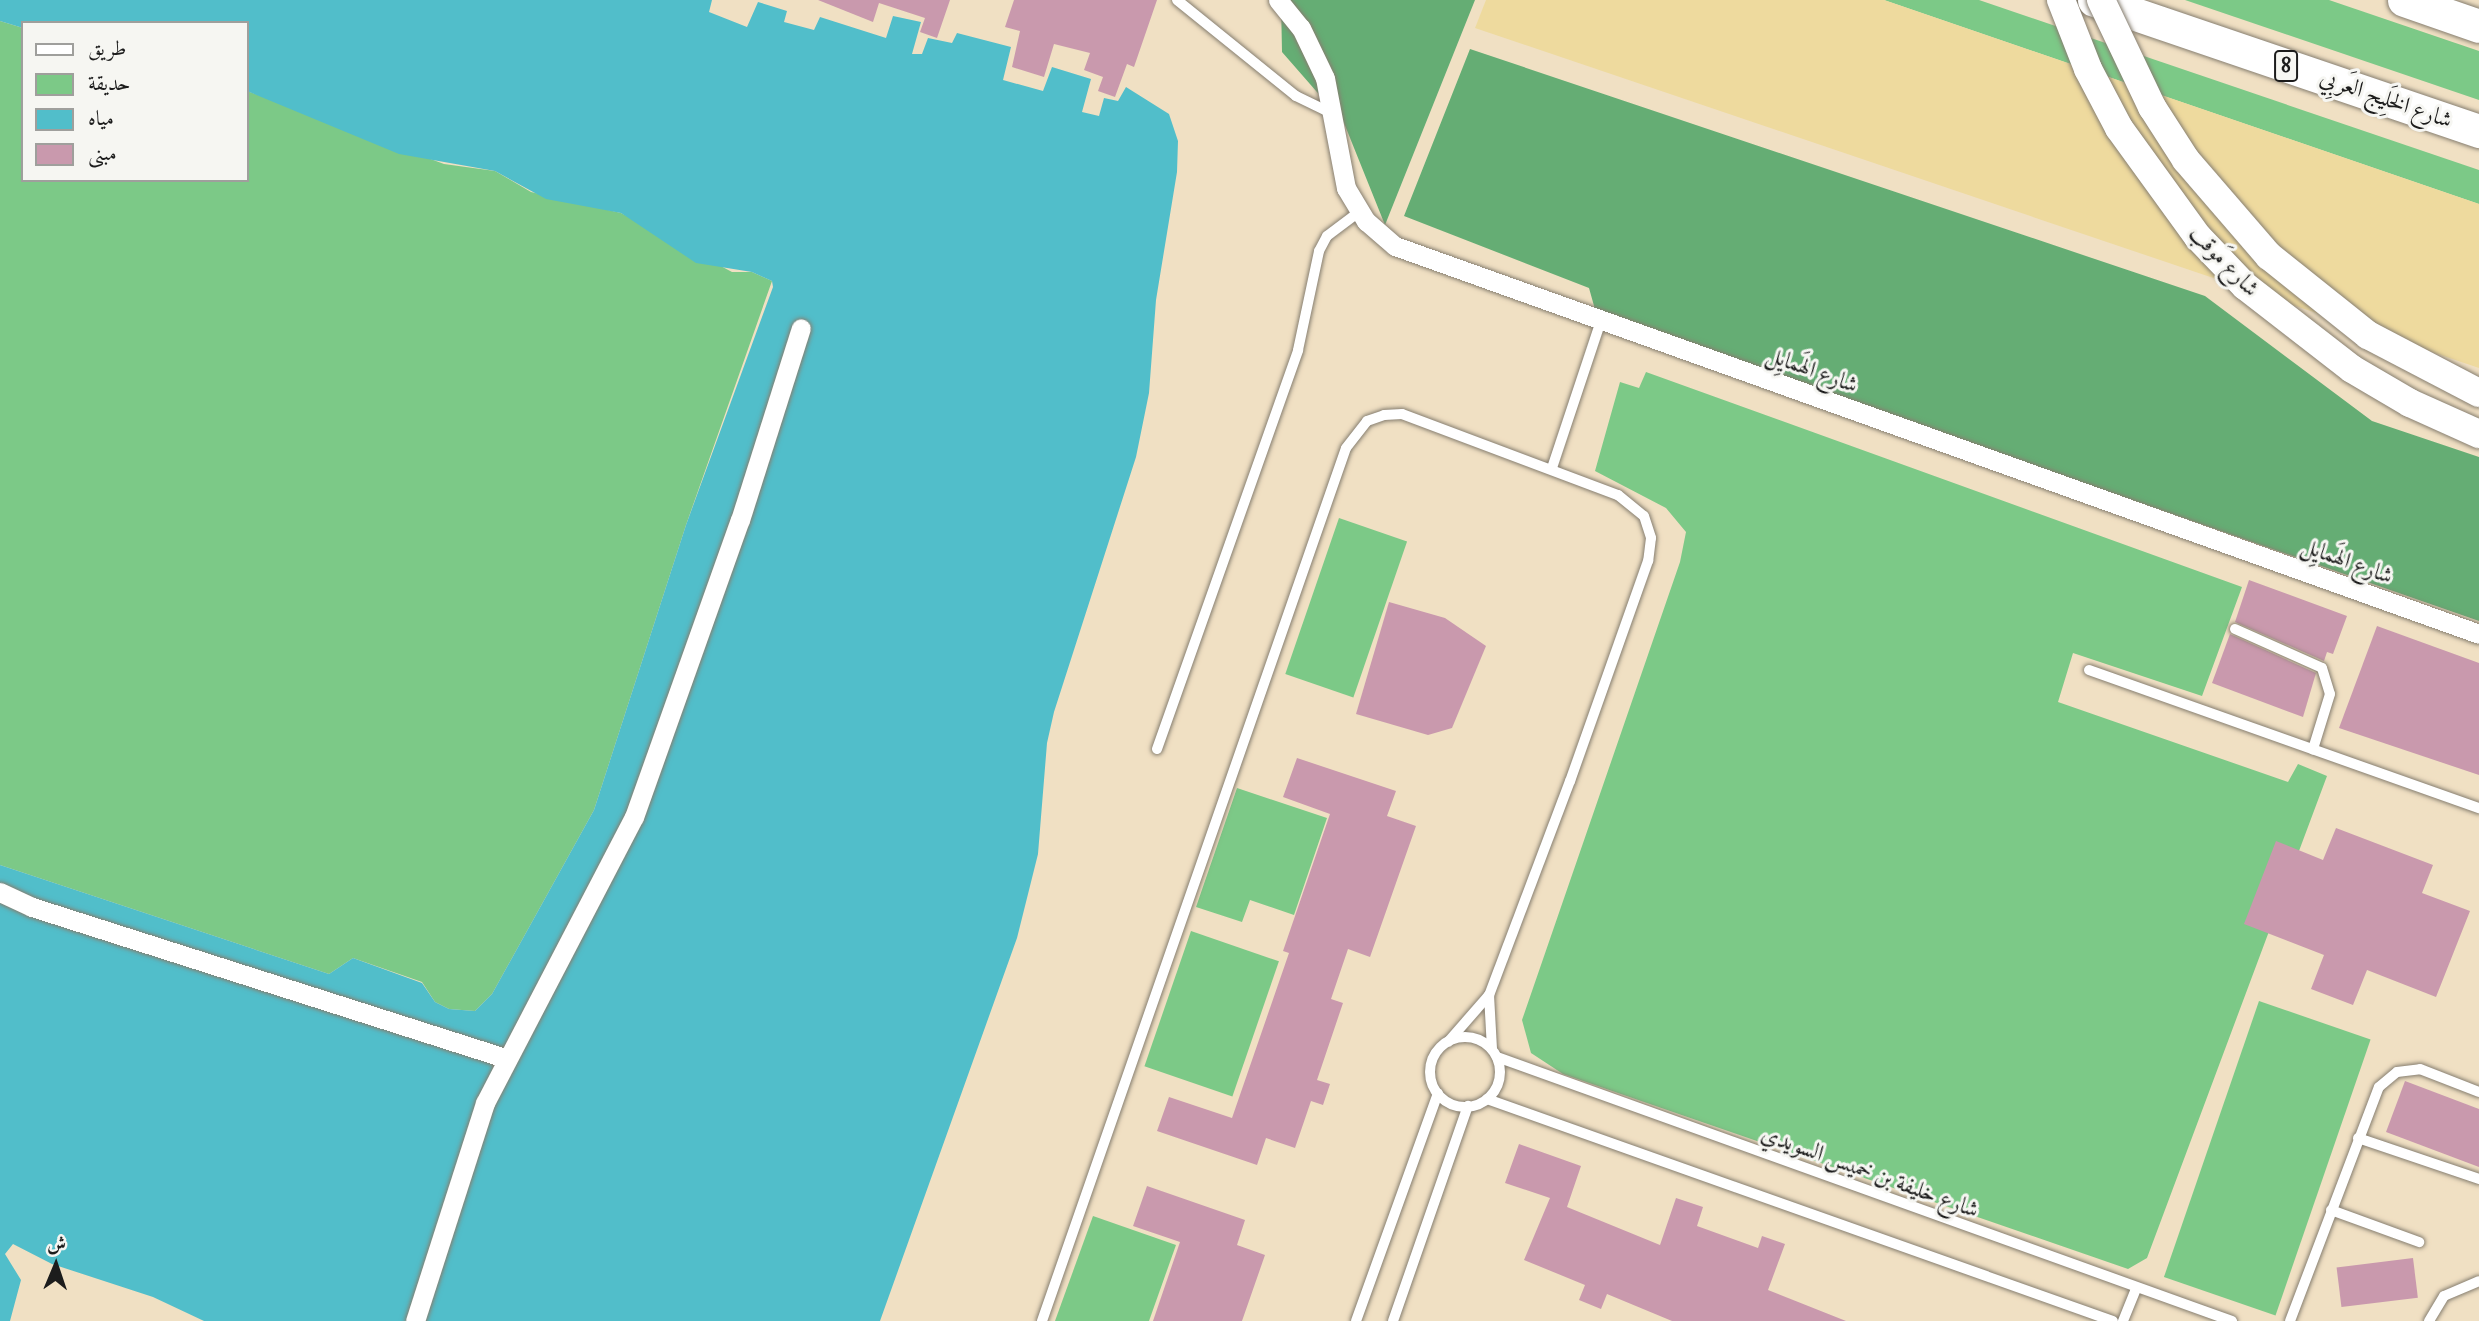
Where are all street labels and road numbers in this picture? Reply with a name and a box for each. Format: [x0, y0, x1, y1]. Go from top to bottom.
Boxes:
road number: 8 [2274, 48, 2298, 84]
street label: شارع الخَلِيج العَربِي [2316, 63, 2456, 135]
street label: شارع مَوقب [2183, 219, 2265, 303]
street label: شارع الهَمايِل [1762, 341, 1862, 399]
street label: شارع الهَمايِل [2297, 532, 2397, 590]
street label: شارع خليفة بن خميس السويدي [1757, 1120, 1983, 1224]

